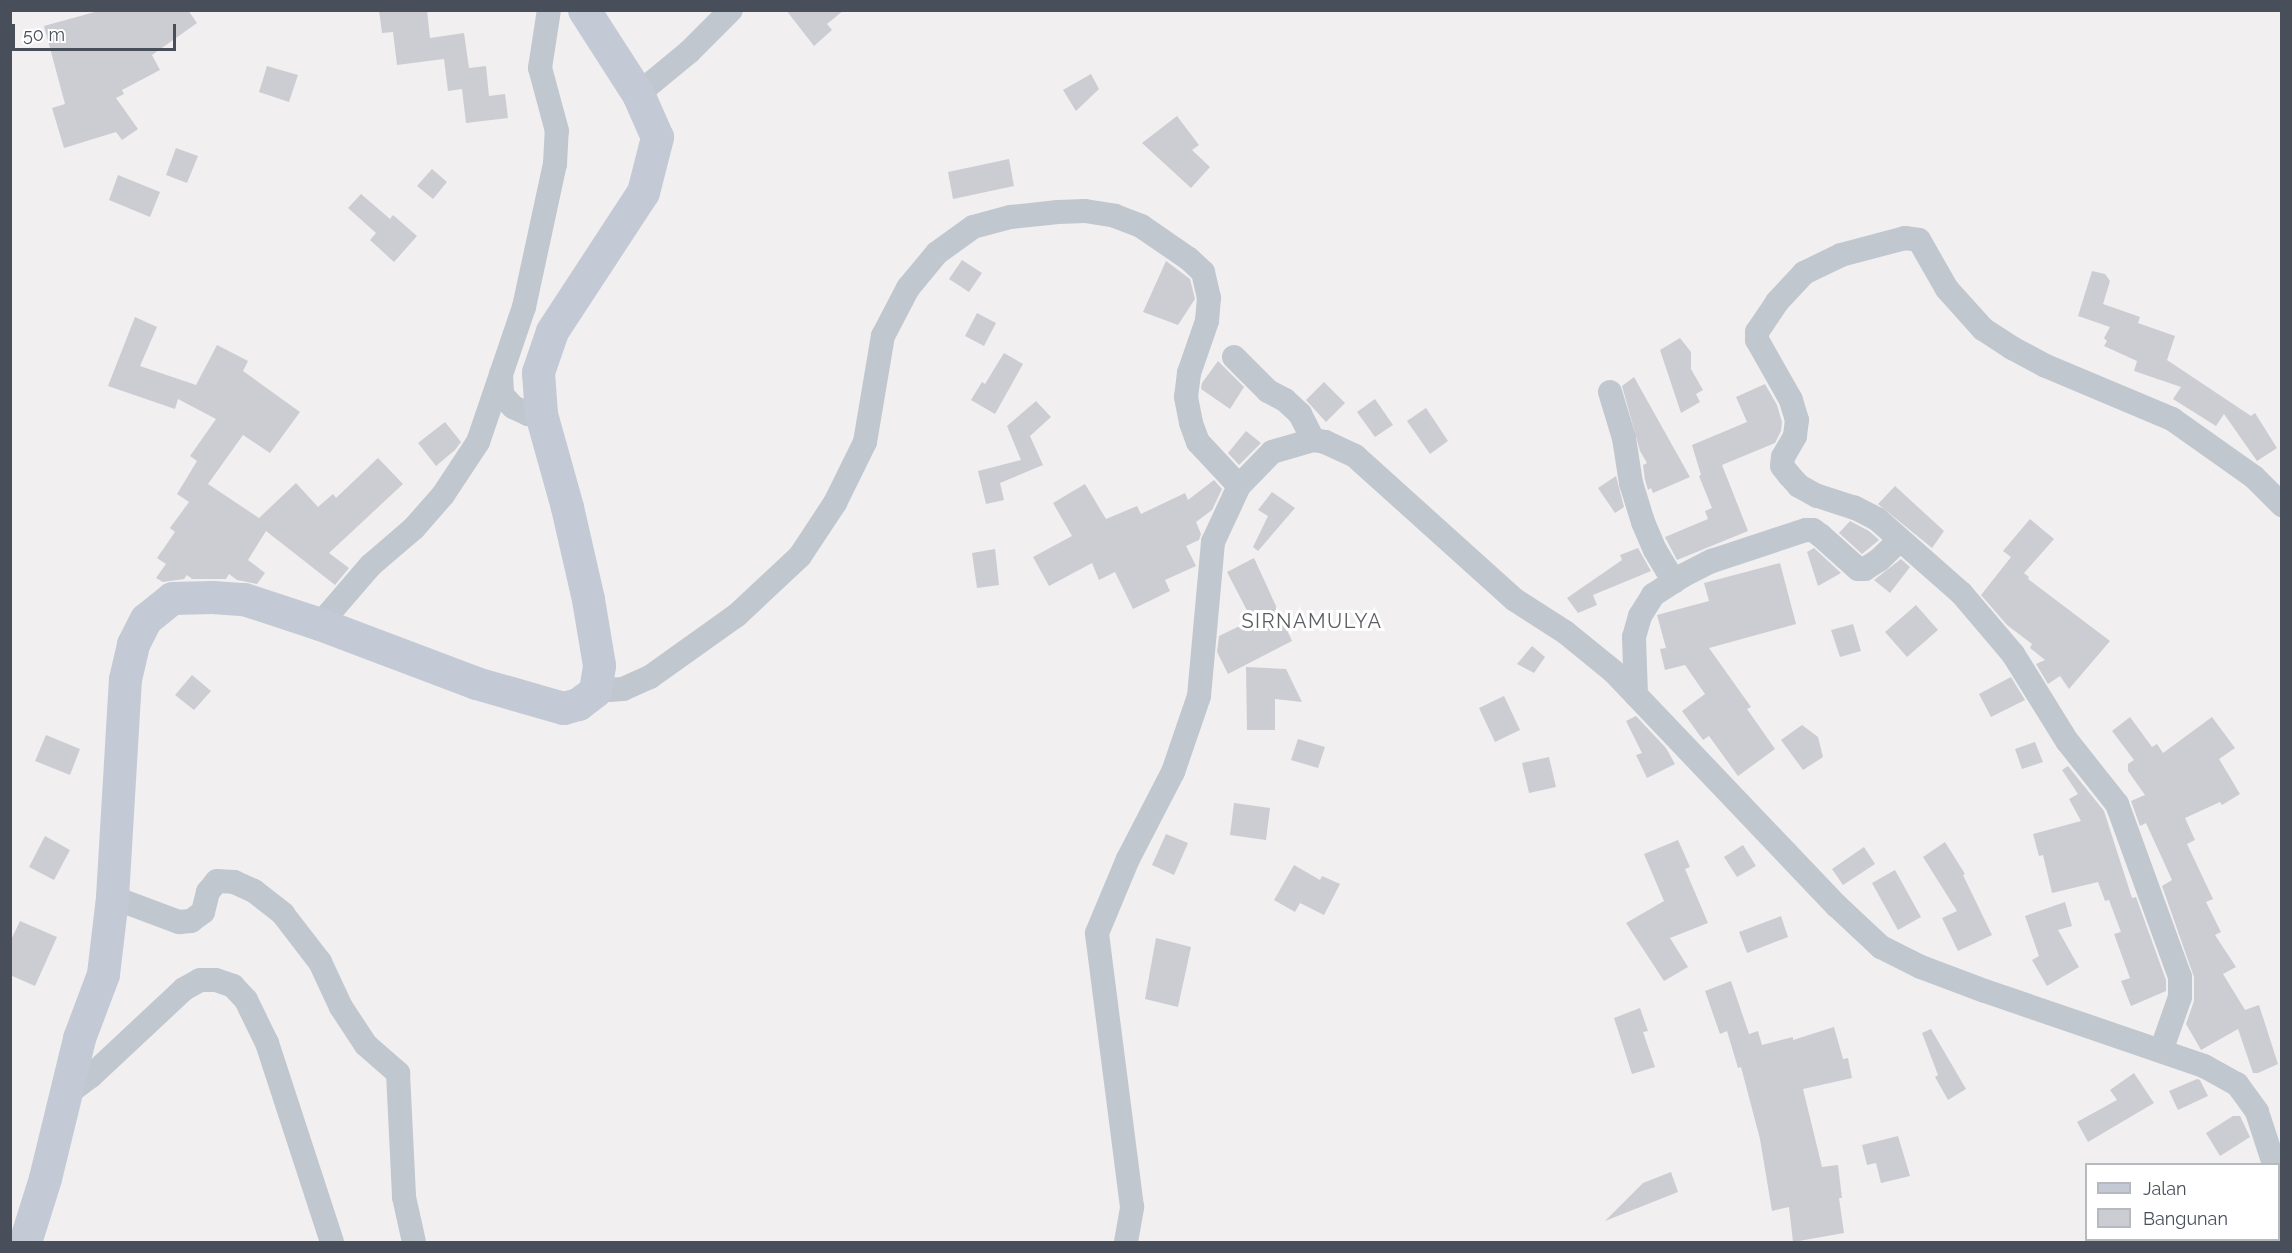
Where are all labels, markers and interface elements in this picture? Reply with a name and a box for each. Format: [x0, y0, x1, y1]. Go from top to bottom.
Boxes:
scale bar [15, 12, 178, 50]
text: 50 m [23, 24, 65, 45]
district label: SIRNAMULYA [1241, 609, 1383, 633]
legend [2085, 1163, 2280, 1241]
text: Jalan [2143, 1178, 2187, 1199]
text: Bangunan [2143, 1208, 2228, 1229]

